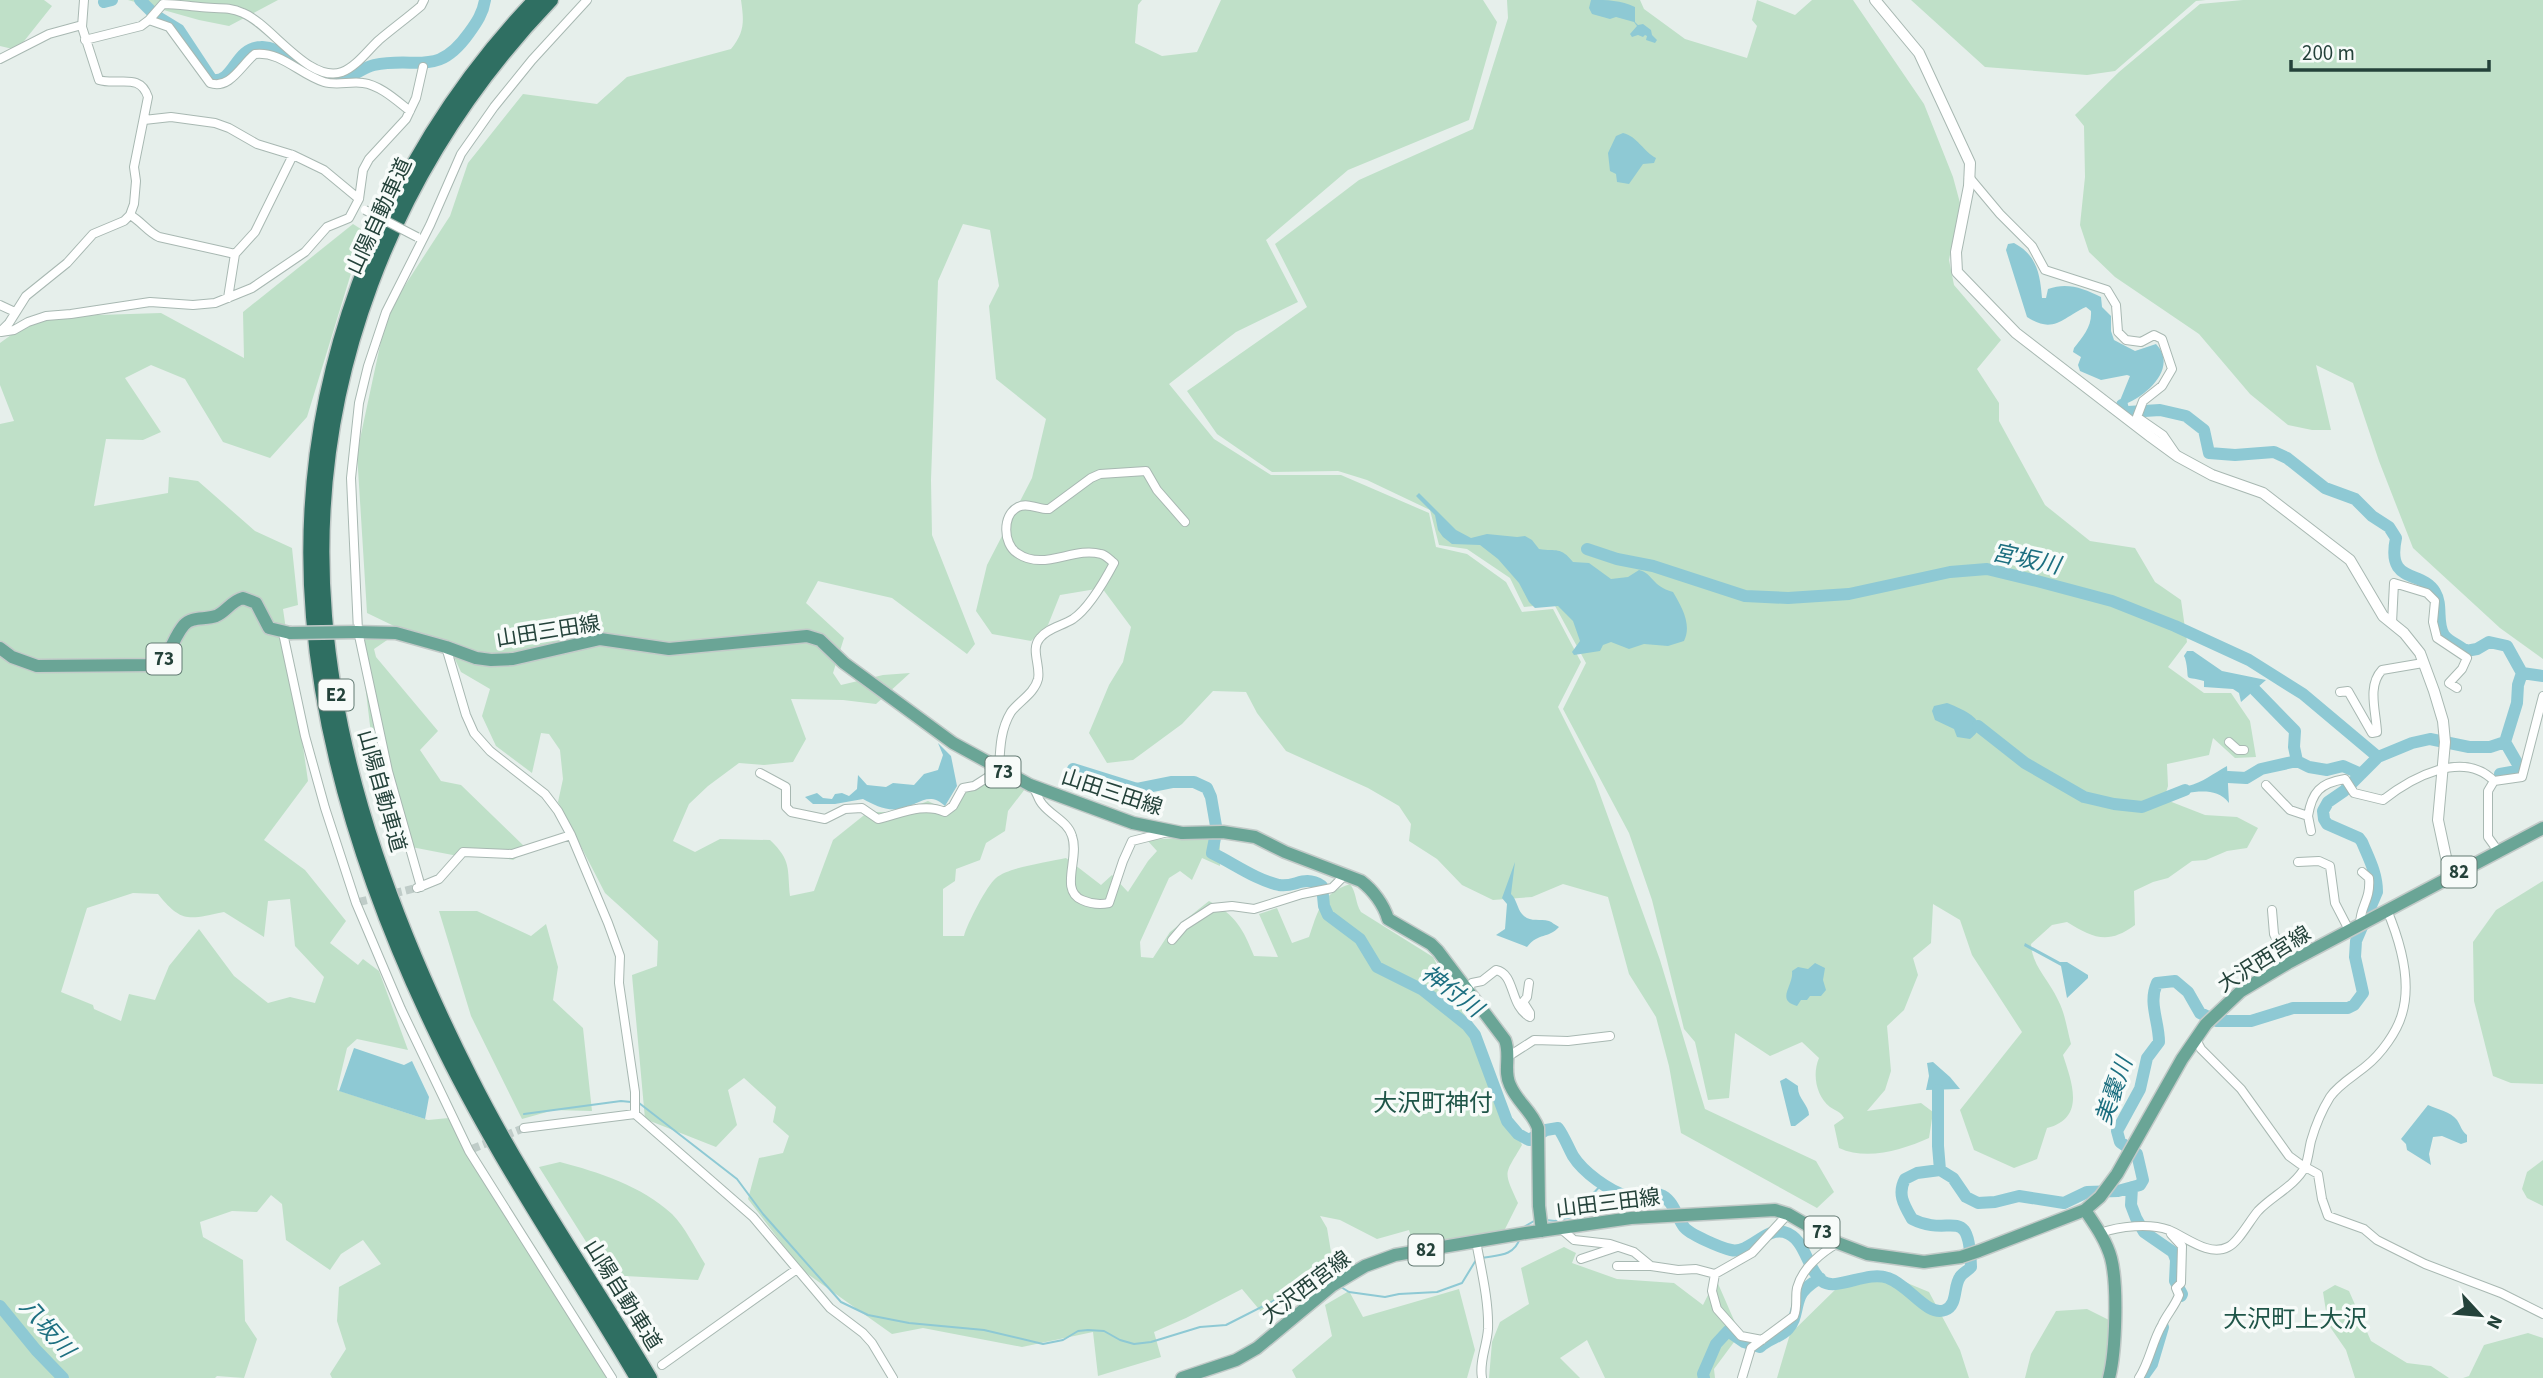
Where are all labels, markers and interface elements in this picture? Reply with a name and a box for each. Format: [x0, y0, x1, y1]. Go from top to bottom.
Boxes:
scale bar [2291, 28, 2489, 72]
text: 200 m [2302, 38, 2355, 68]
street label: 山陽自動車道 [339, 153, 419, 279]
water label: 宮坂川 [1989, 536, 2066, 583]
street label: 山田三田線 [494, 608, 602, 654]
road number: 73 [146, 644, 182, 674]
road number: E2 [318, 680, 354, 710]
street label: 山陽自動車道 [350, 726, 414, 856]
road number: 73 [986, 757, 1020, 788]
street label: 山田三田線 [1057, 762, 1167, 822]
road number: 82 [2442, 856, 2476, 888]
street label: 大沢西宮線 [2212, 918, 2316, 1000]
water label: 神付川 [1415, 957, 1492, 1027]
water label: 美嚢川 [2087, 1050, 2142, 1129]
district label: 大沢町神付 [1373, 1086, 1493, 1121]
street label: 山田三田線 [1554, 1182, 1662, 1224]
road number: 73 [1804, 1216, 1840, 1248]
street label: 山陽自動車道 [577, 1234, 669, 1356]
road number: 82 [1408, 1234, 1444, 1266]
street label: 大沢西宮線 [1255, 1243, 1357, 1331]
north arrow [2445, 1280, 2515, 1350]
water label: 八坂川 [12, 1291, 84, 1367]
district label: 大沢町上大沢 [2223, 1302, 2367, 1337]
text: N [2479, 1310, 2509, 1333]

